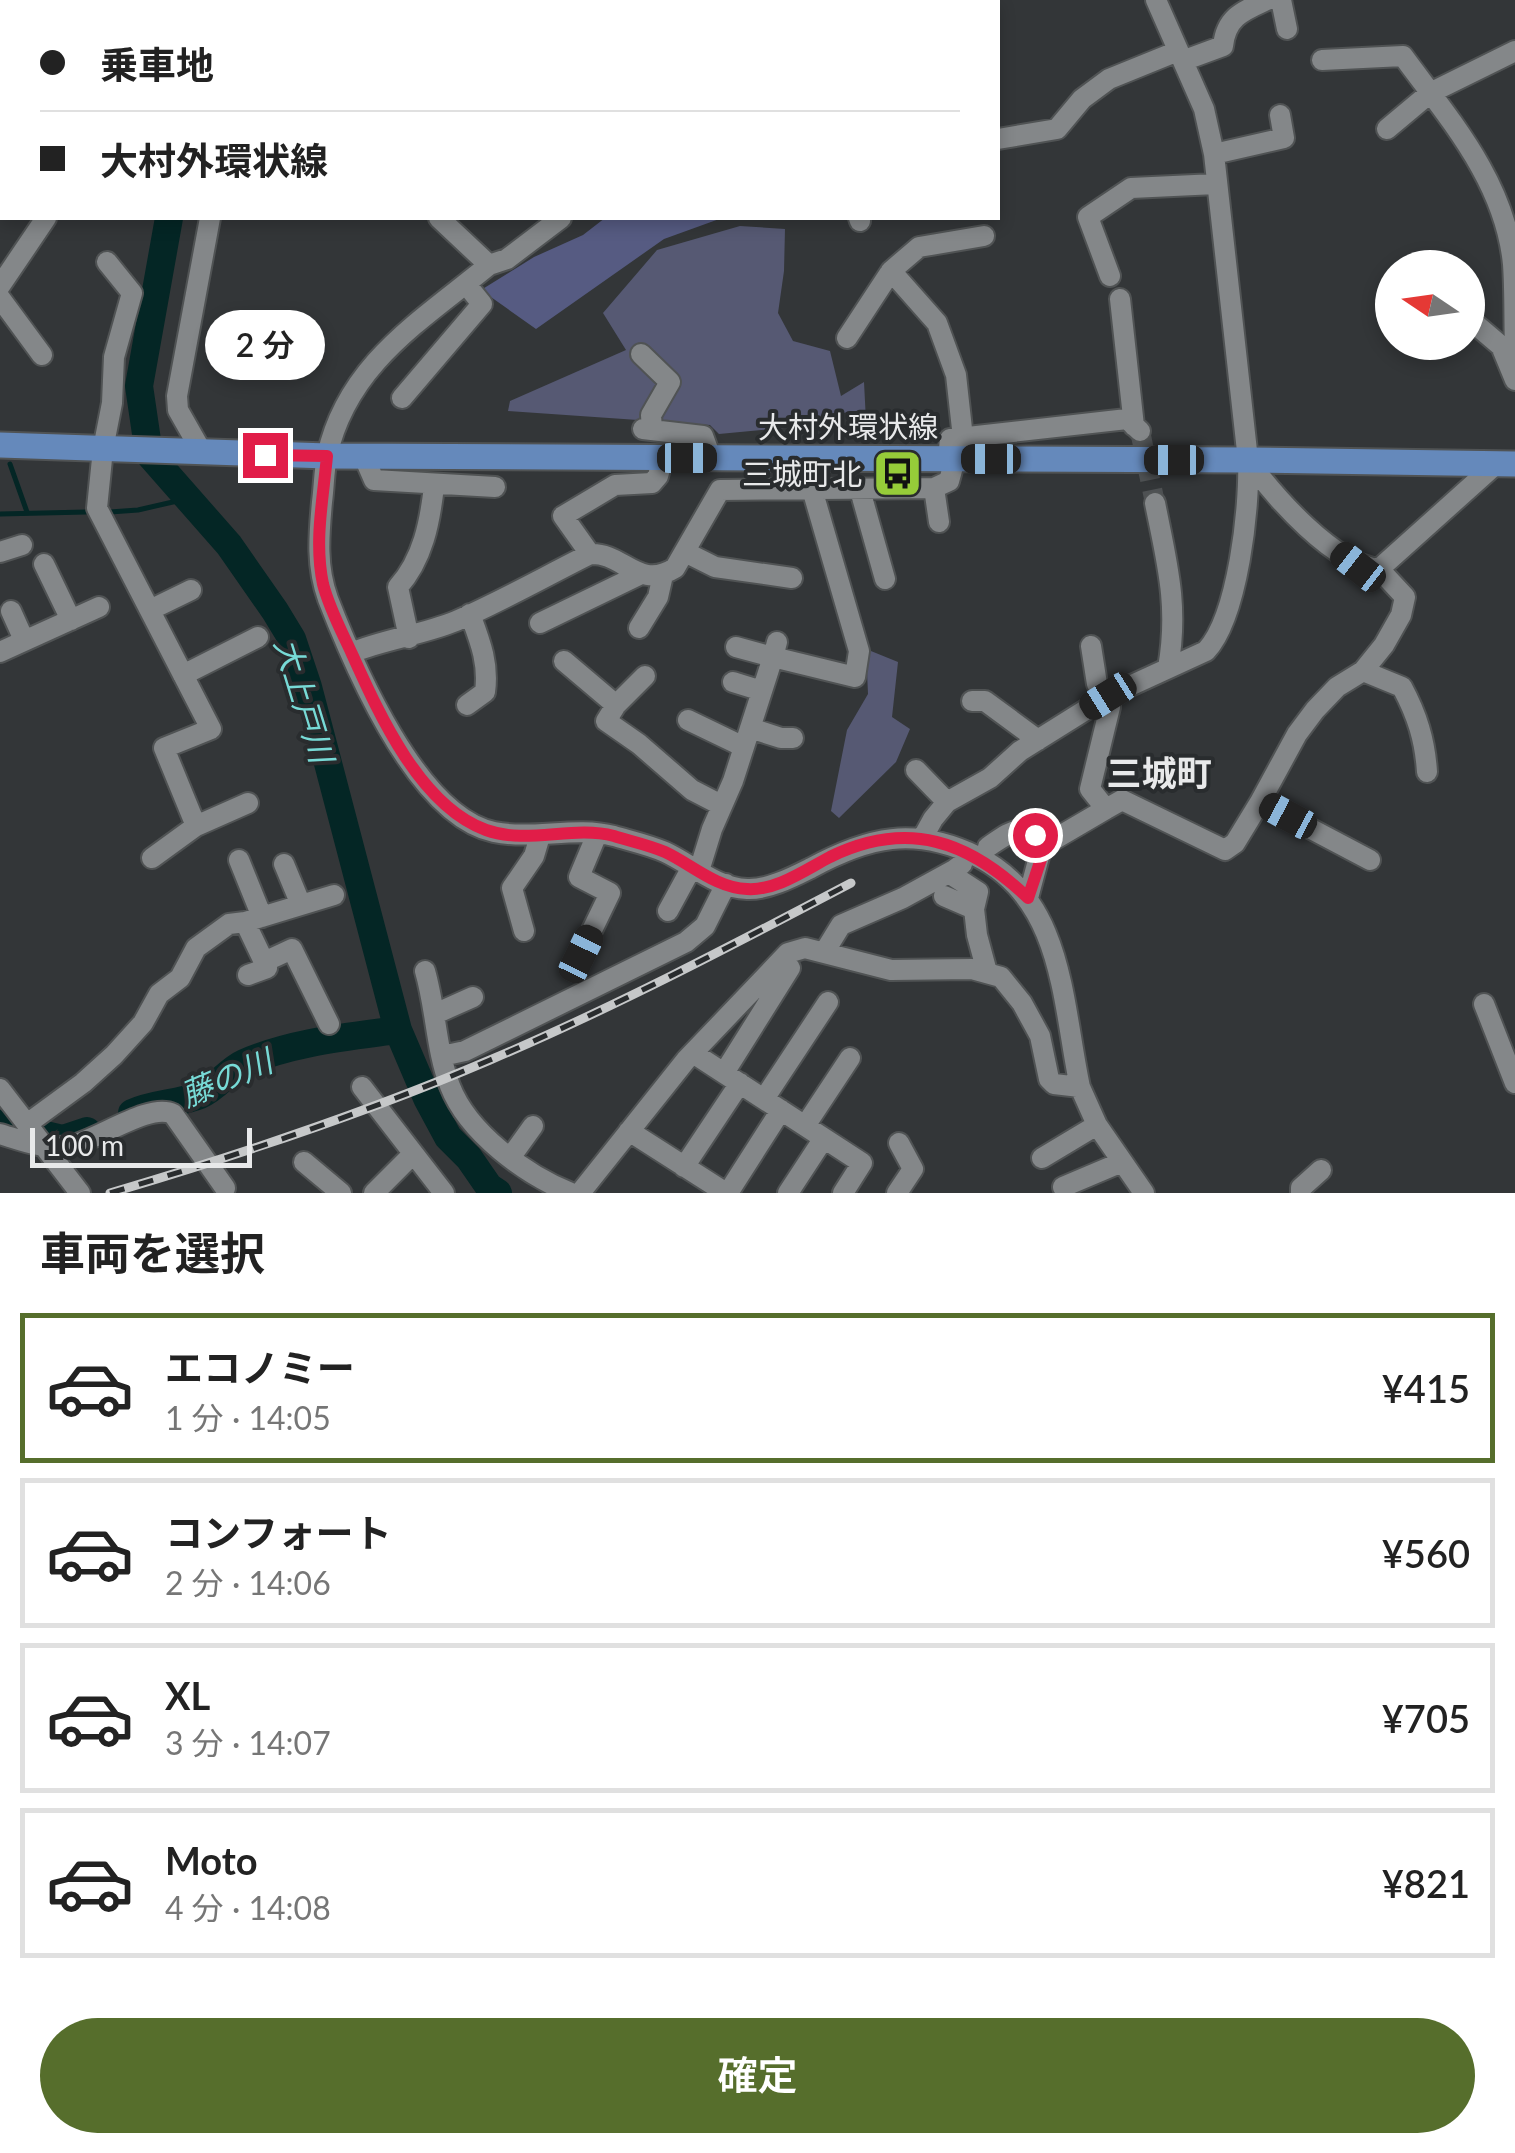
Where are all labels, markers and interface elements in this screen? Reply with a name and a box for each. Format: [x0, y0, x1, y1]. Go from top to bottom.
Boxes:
text: 乗車地 [100, 41, 214, 87]
text: 大村外環状線 [100, 137, 328, 183]
north arrow [1375, 250, 1485, 360]
map controls [1375, 250, 1485, 360]
callout: 2 分 [205, 310, 325, 380]
text: 2 分 [236, 325, 294, 364]
street label: 大村外環状線 [758, 408, 938, 444]
route end [243, 433, 288, 478]
car [657, 443, 717, 473]
car [961, 444, 1021, 474]
car [1144, 445, 1204, 475]
bus stop icon: 三城町北 [871, 447, 923, 499]
place label: 三城町北 [742, 455, 862, 491]
car [1325, 537, 1391, 597]
water label: 大上戸川 [268, 633, 343, 770]
car [1075, 667, 1141, 725]
district label: 三城町 [1106, 751, 1212, 793]
car [1254, 789, 1322, 843]
route start [1013, 813, 1058, 858]
car [554, 920, 608, 988]
water label: 藤の川 [174, 1039, 281, 1114]
scale bar [30, 1123, 252, 1168]
text: 100 m [45, 1128, 124, 1162]
text: 車両を選択 [40, 1226, 265, 1280]
icon: car [45, 1343, 135, 1433]
text: エコノミー [165, 1344, 355, 1390]
text: ¥415 [1382, 1365, 1470, 1411]
text: 1 分 · 14:05 [165, 1398, 331, 1437]
icon: car [45, 1508, 135, 1598]
text: コンフォート [165, 1509, 392, 1555]
text: ¥560 [1382, 1530, 1470, 1576]
text: 2 分 · 14:06 [165, 1563, 331, 1602]
text: XL [165, 1672, 210, 1718]
icon: car [45, 1673, 135, 1763]
text: ¥705 [1382, 1695, 1470, 1741]
text: 3 分 · 14:07 [165, 1723, 331, 1762]
text: Moto [165, 1837, 258, 1883]
icon: car [45, 1838, 135, 1928]
text: ¥821 [1382, 1860, 1470, 1906]
text: 4 分 · 14:08 [165, 1888, 331, 1927]
button: 確定 [40, 2018, 1475, 2133]

